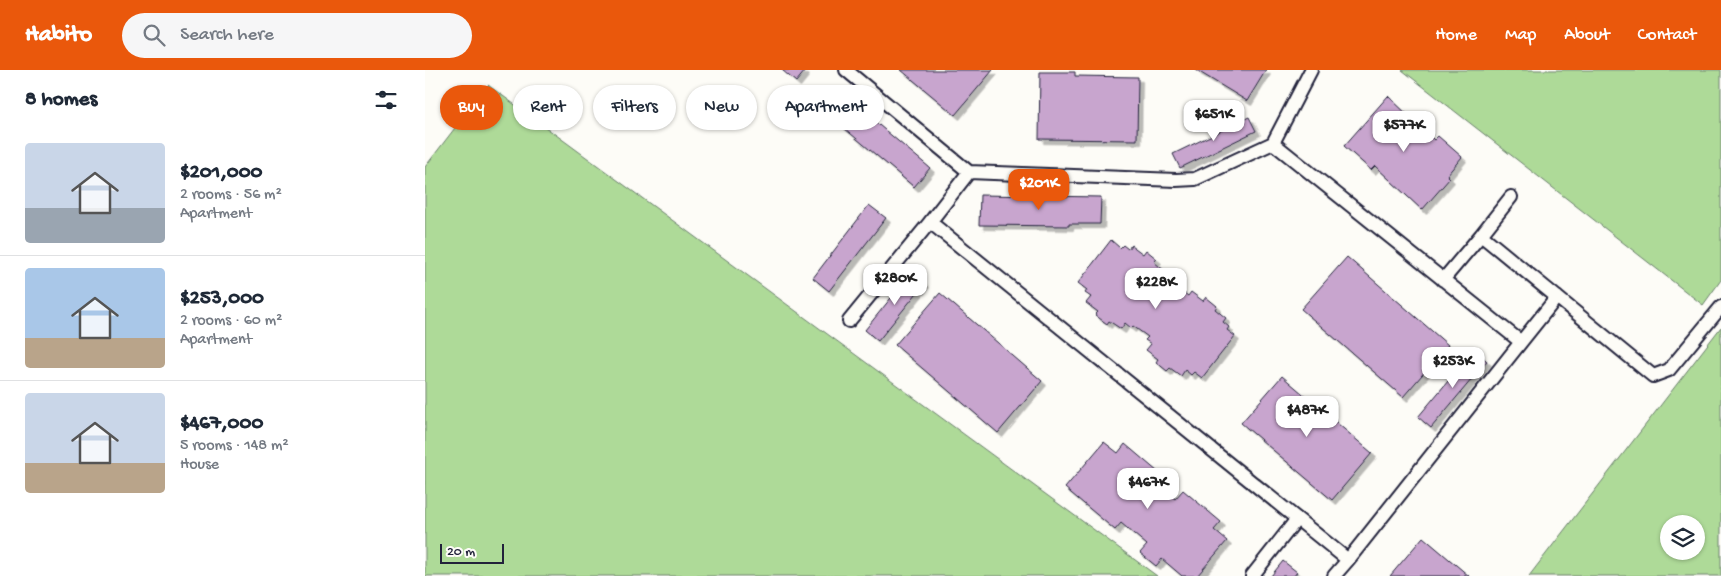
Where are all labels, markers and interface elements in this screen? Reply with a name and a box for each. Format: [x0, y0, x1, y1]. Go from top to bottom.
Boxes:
search box [122, 13, 472, 58]
text: Habito [25, 21, 92, 50]
icon: search [140, 21, 168, 49]
text: Search here [180, 24, 274, 47]
text: Home [1435, 25, 1477, 46]
text: Map [1505, 25, 1536, 46]
text: About [1564, 25, 1610, 46]
text: Contact [1638, 25, 1696, 46]
chip: Buy [440, 85, 503, 130]
chip: Rent [513, 85, 583, 130]
chip: Filters [593, 85, 676, 130]
chip: New [686, 85, 757, 130]
chip: Apartment [767, 85, 884, 130]
icon: filters [372, 86, 400, 114]
text: 8 homes [25, 88, 97, 113]
pin: $651K [1179, 100, 1249, 142]
text: $651K [1195, 106, 1233, 125]
pin: $577K [1369, 111, 1439, 153]
text: $577K [1383, 117, 1425, 136]
text: $201,000 [180, 161, 263, 186]
icon: home [65, 163, 125, 223]
pin: $201K [1004, 168, 1074, 211]
text: $201K [1019, 175, 1059, 194]
text: 2 rooms · 56 m² [180, 186, 282, 205]
text: Apartment [180, 205, 252, 224]
pin: $280K [860, 264, 930, 306]
pin: $228K [1121, 268, 1191, 310]
text: $280K [874, 270, 916, 289]
text: $228K [1136, 274, 1176, 293]
text: $253,000 [180, 287, 264, 312]
icon: home [65, 288, 125, 348]
text: 2 rooms · 60 m² [180, 312, 282, 331]
text: Apartment [180, 331, 252, 350]
pin: $253K [1418, 346, 1488, 389]
text: $253K [1433, 353, 1473, 372]
pin: $487K [1272, 396, 1342, 438]
text: $487K [1287, 402, 1327, 421]
text: $467,000 [180, 412, 263, 437]
icon: home [65, 413, 125, 473]
text: 5 rooms · 148 m² [180, 437, 289, 456]
text: House [180, 456, 219, 475]
pin: $467K [1113, 468, 1183, 510]
text: $467K [1128, 474, 1168, 493]
map controls [1660, 515, 1705, 560]
button: layers [1660, 515, 1705, 560]
scale bar [440, 541, 504, 564]
text: 20 m [447, 544, 475, 561]

